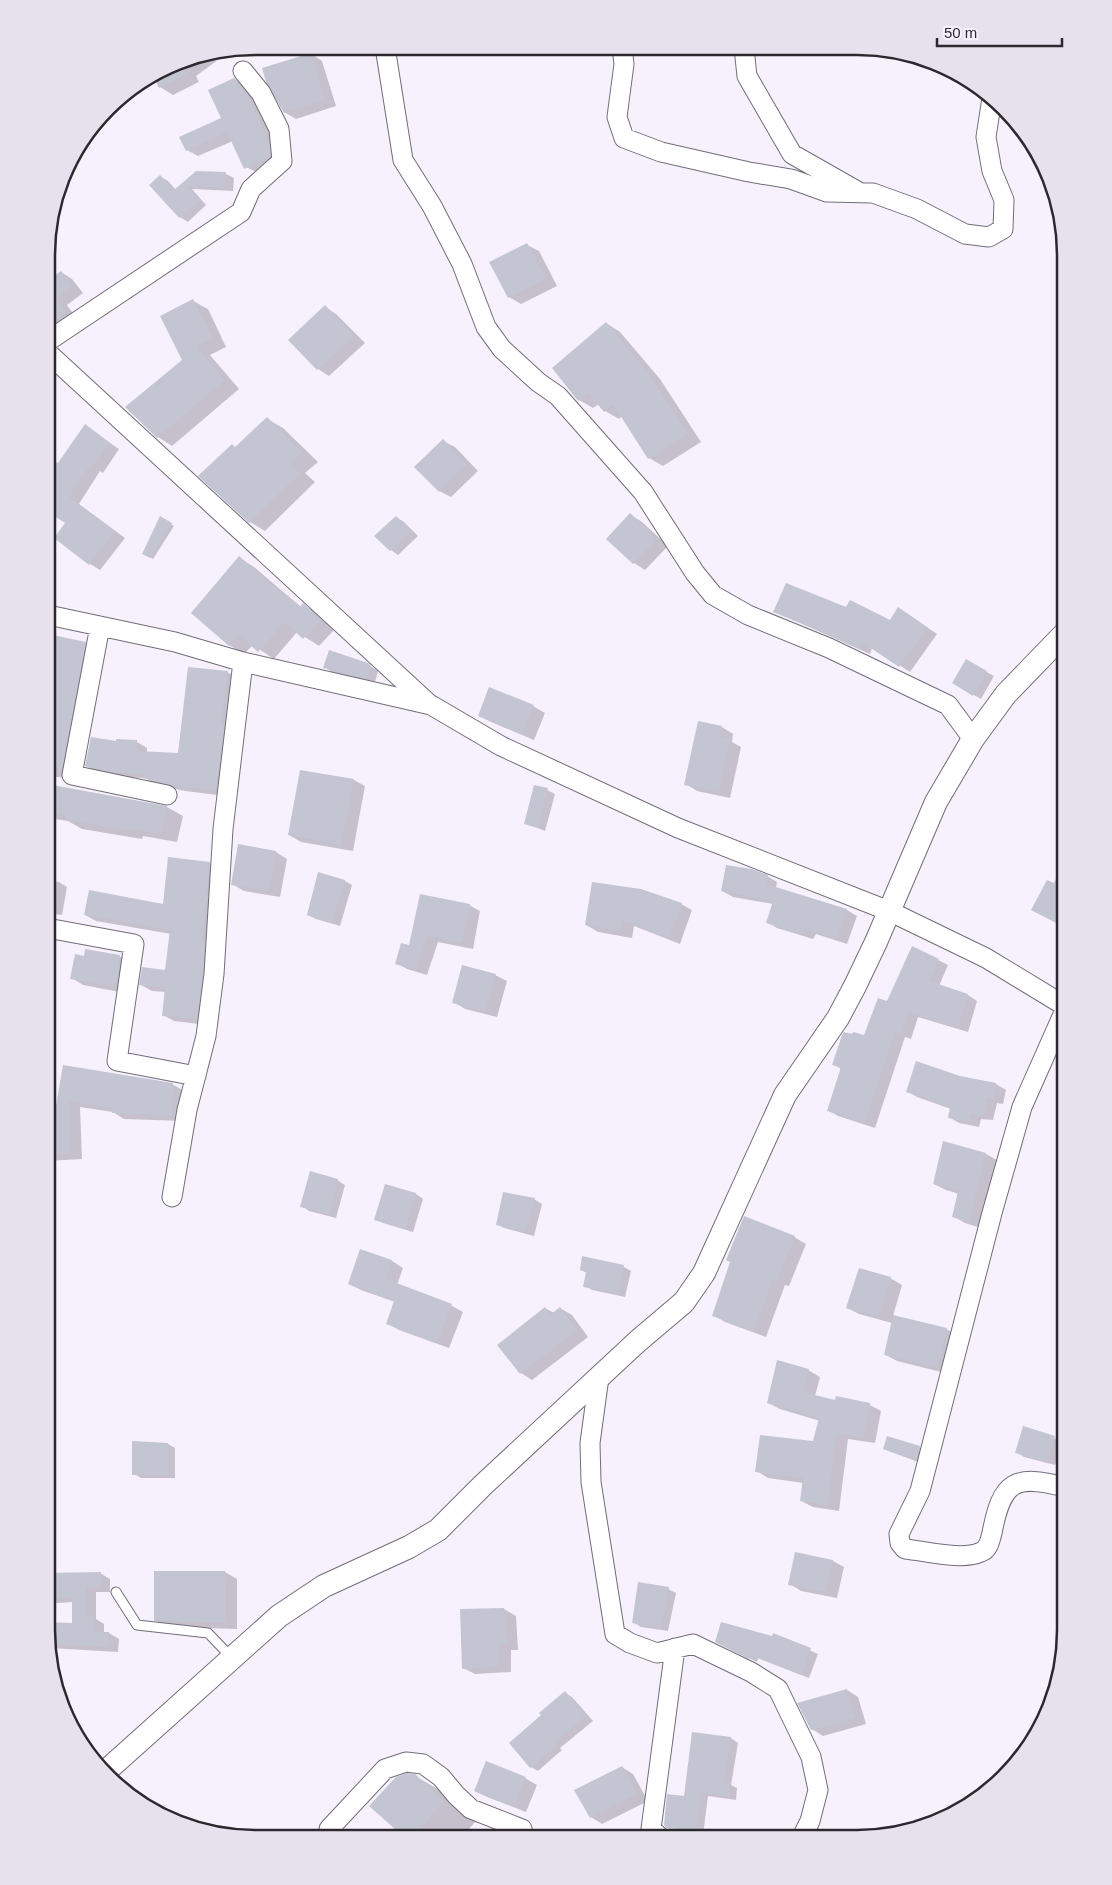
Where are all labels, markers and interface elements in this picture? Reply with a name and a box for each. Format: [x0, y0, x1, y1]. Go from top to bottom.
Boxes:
scale bar [937, 15, 1062, 47]
text: 50 m [944, 24, 977, 41]

